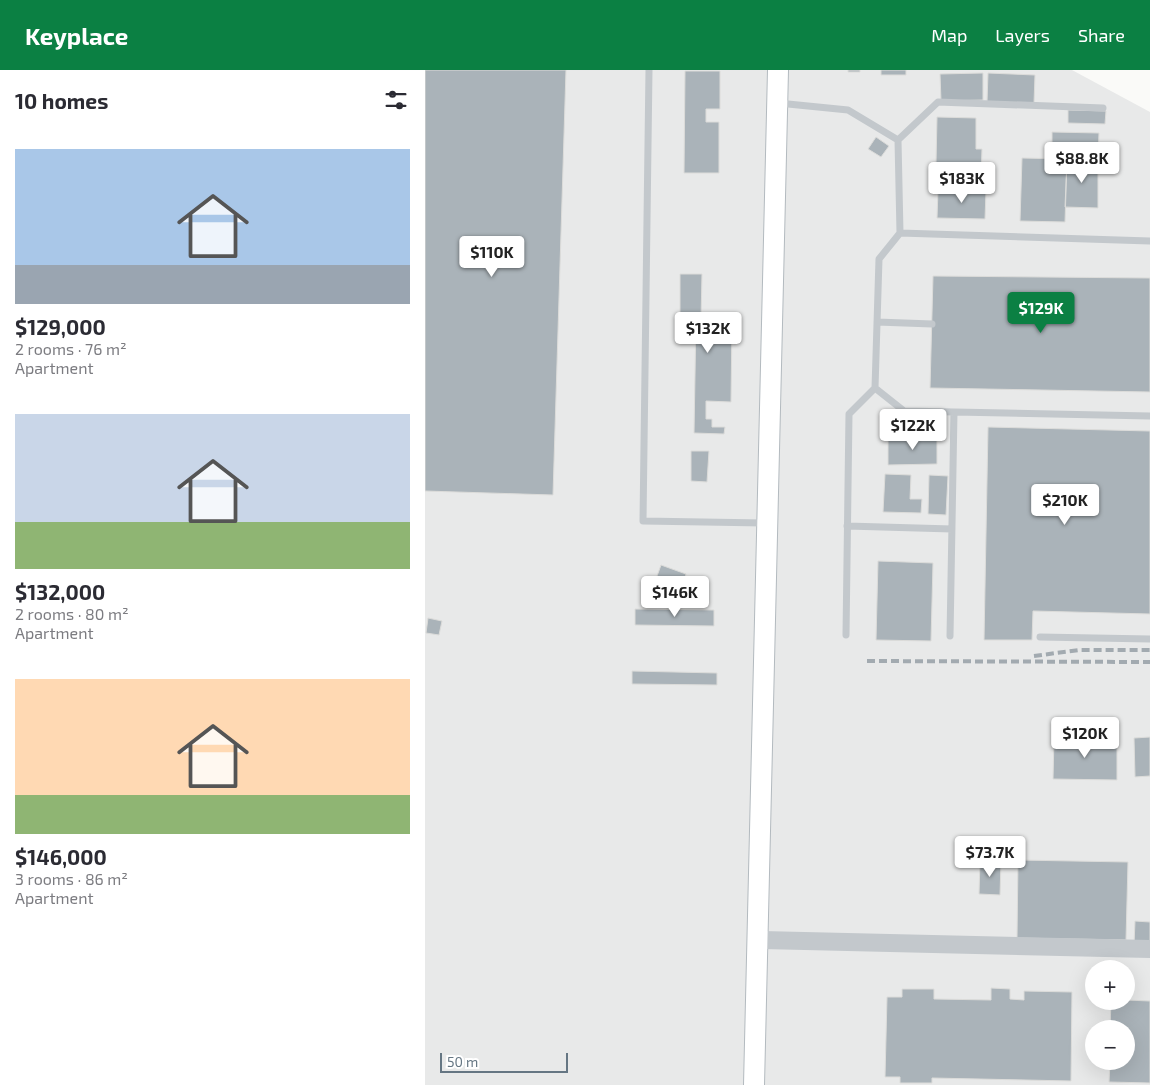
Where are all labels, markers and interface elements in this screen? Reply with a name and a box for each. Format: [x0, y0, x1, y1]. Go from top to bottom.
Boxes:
text: Keyplace [25, 21, 128, 50]
text: Map [931, 24, 967, 46]
text: Layers [995, 24, 1050, 46]
text: Share [1078, 24, 1125, 46]
icon: filters [382, 86, 410, 114]
text: 10 homes [15, 88, 108, 113]
pin: $88.8K [1041, 142, 1123, 184]
text: $88.8K [1055, 148, 1109, 167]
pin: $183K [927, 162, 997, 204]
text: $183K [939, 168, 985, 187]
icon: home [168, 181, 258, 271]
pin: $110K [457, 236, 527, 278]
text: $110K [470, 242, 514, 261]
pin: $129K [1006, 292, 1076, 334]
text: $129K [1018, 298, 1064, 317]
pin: $132K [673, 312, 743, 354]
text: $129,000 [15, 314, 106, 339]
text: $132K [686, 318, 730, 337]
text: 2 rooms · 76 m² [15, 339, 127, 358]
text: Apartment [15, 358, 94, 377]
pin: $122K [878, 408, 948, 451]
text: $122K [891, 415, 935, 434]
icon: home [168, 446, 258, 536]
pin: $210K [1030, 484, 1100, 526]
text: $210K [1042, 490, 1088, 509]
pin: $146K [640, 576, 710, 618]
text: $132,000 [15, 579, 105, 604]
text: $146K [652, 582, 698, 601]
text: 2 rooms · 80 m² [15, 604, 129, 623]
text: Apartment [15, 623, 94, 642]
icon: home [168, 711, 258, 801]
pin: $120K [1050, 716, 1120, 759]
text: $120K [1062, 723, 1108, 742]
pin: $73.7K [949, 836, 1031, 878]
text: $73.7K [966, 842, 1014, 861]
text: $146,000 [15, 844, 107, 869]
text: 3 rooms · 86 m² [15, 869, 128, 888]
text: Apartment [15, 888, 94, 907]
map controls [1085, 960, 1135, 1070]
button: + [1085, 960, 1135, 1010]
button: − [1085, 1020, 1135, 1070]
scale bar [440, 1050, 567, 1073]
text: 50 m [447, 1053, 478, 1070]

